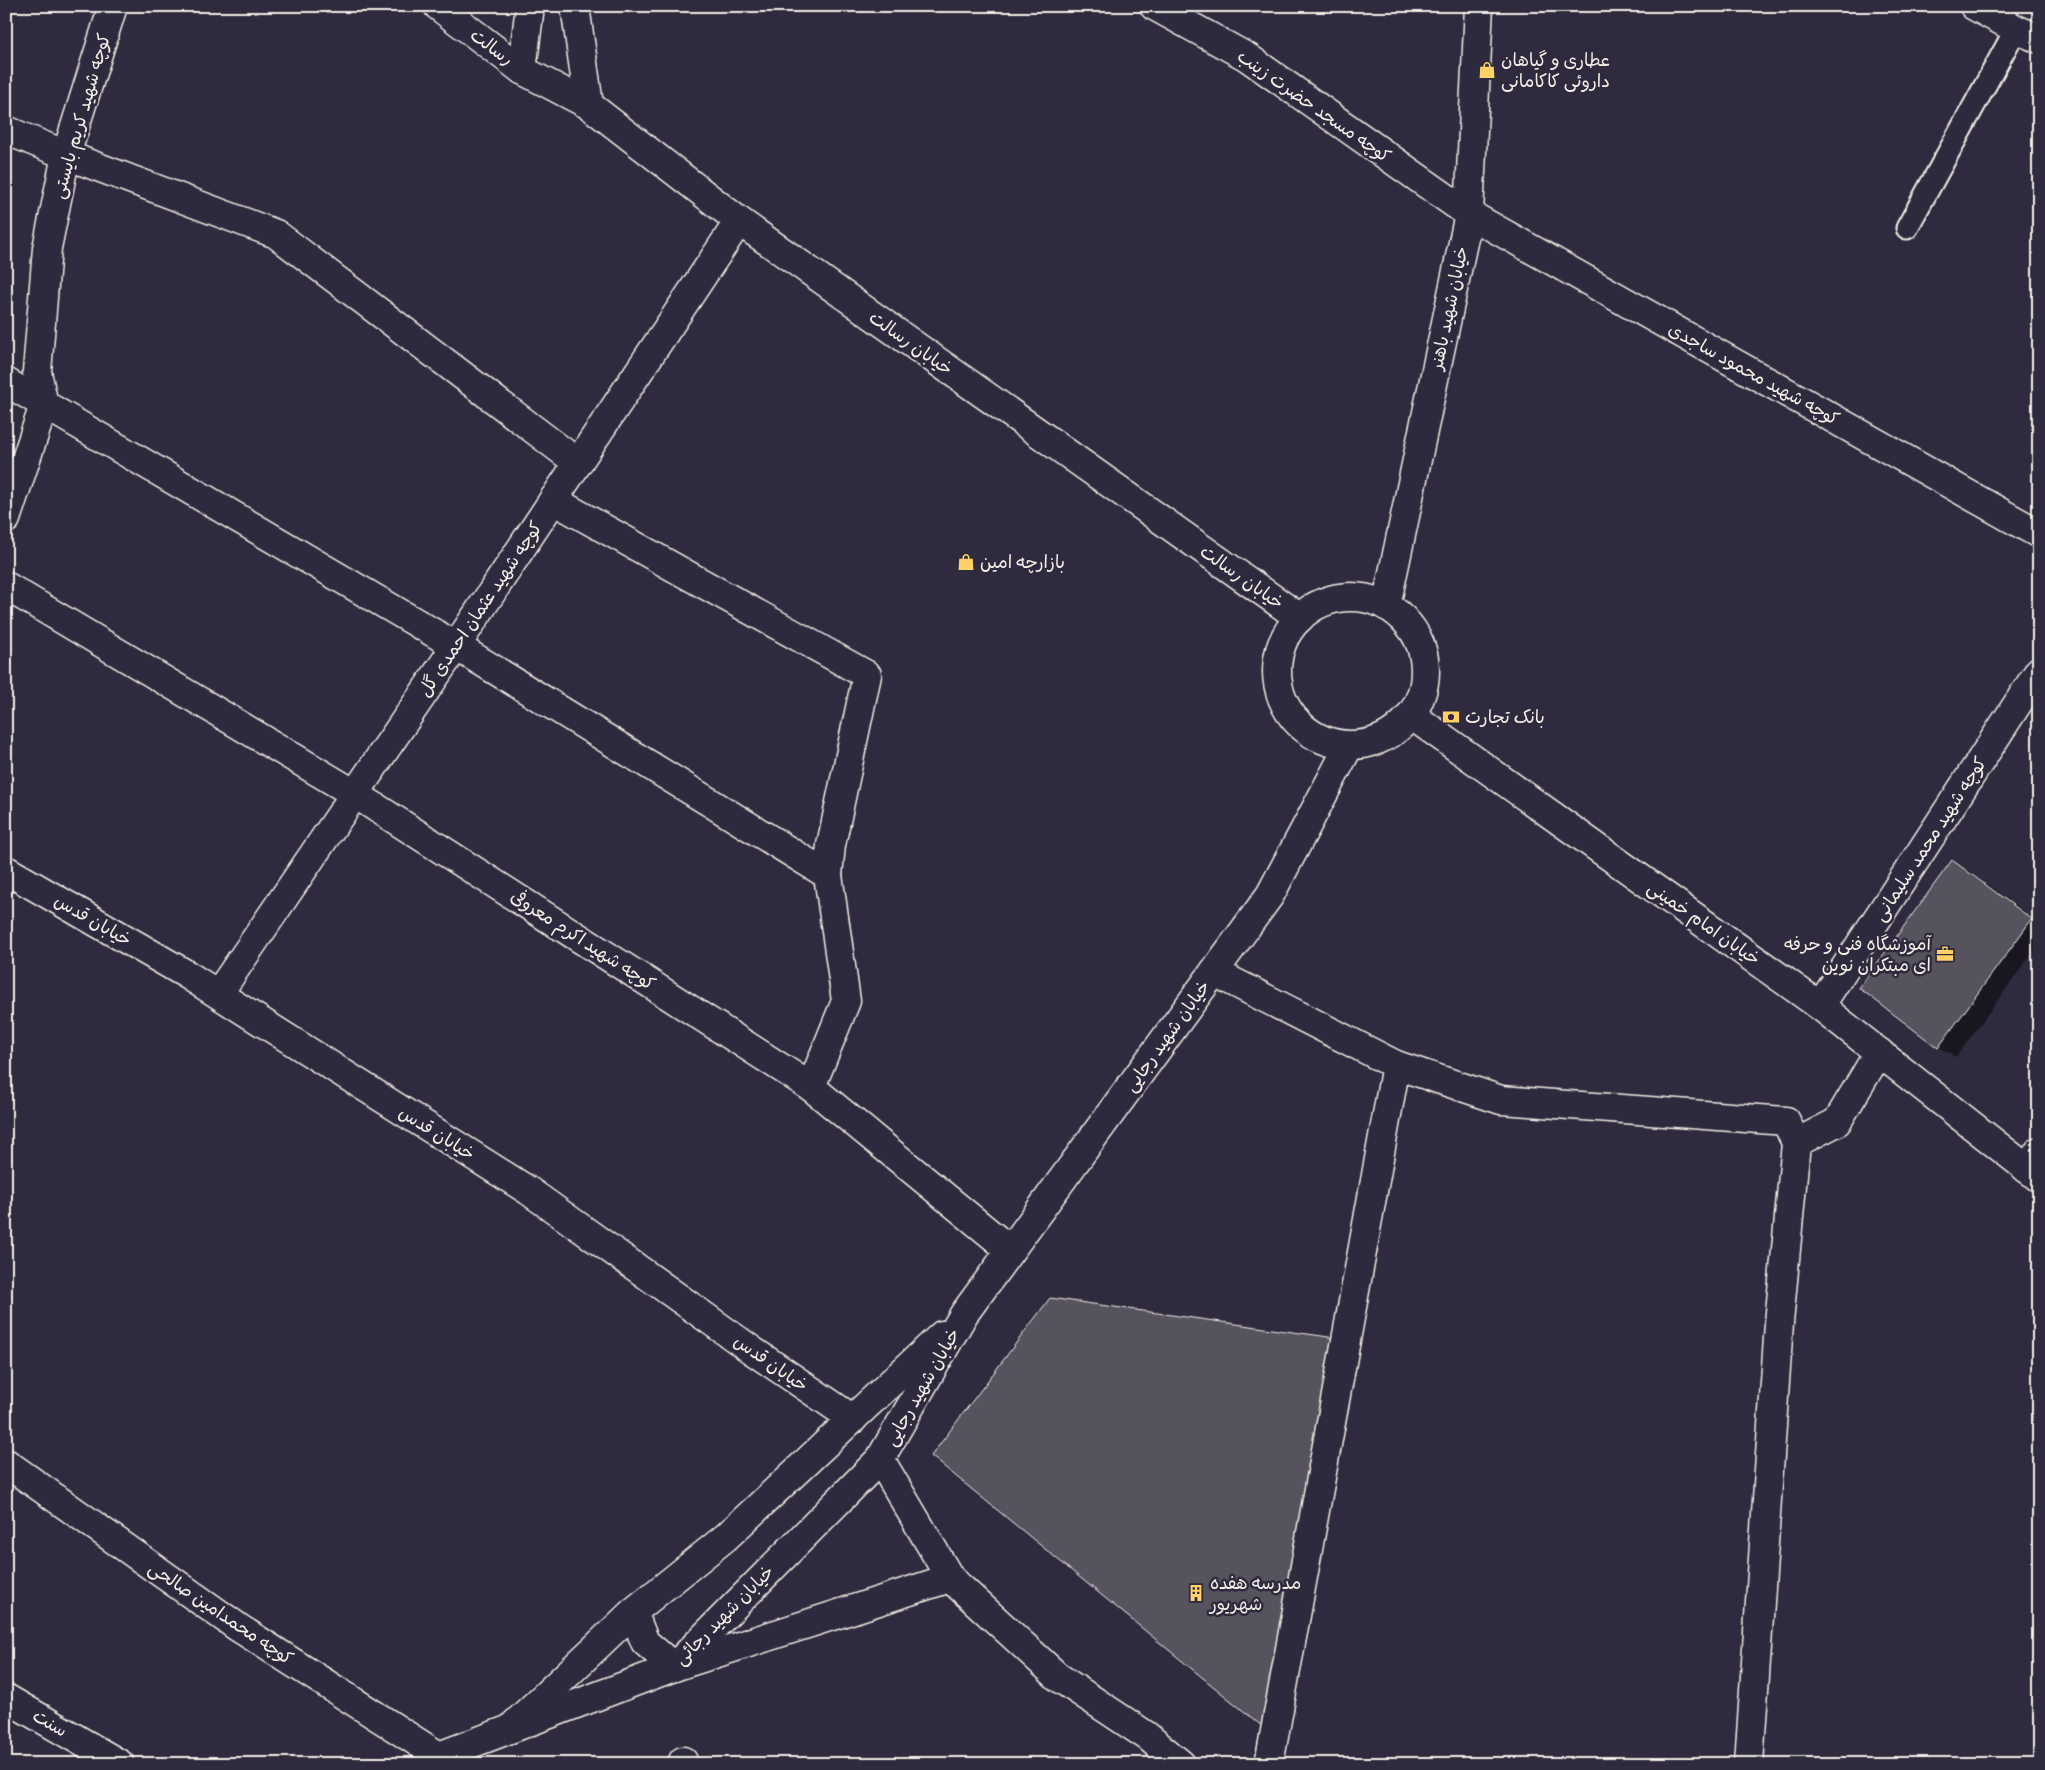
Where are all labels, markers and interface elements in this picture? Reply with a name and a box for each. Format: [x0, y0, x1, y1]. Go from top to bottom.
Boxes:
street label: رسالت [466, 24, 518, 70]
street label: کوچه شهید کریم بایستی [47, 31, 118, 202]
street label: کوچه مسجد حضرت زینب [1232, 45, 1395, 168]
place label: عطاری و گیاهان داروئی کاکامانی [1501, 49, 1610, 92]
shop icon: عطاری و گیاهان داروئی کاکامانی [1477, 60, 1497, 80]
street label: خیابان شهید باهنر [1425, 244, 1473, 374]
street label: خیابان رسالت [865, 306, 957, 380]
street label: کوچه شهید محمود ساجدی [1664, 318, 1844, 431]
street label: کوچه شهید عثمان احمدی گل [413, 517, 548, 701]
street label: خیابان رسالت [1196, 540, 1288, 614]
place label: بازارچه امین [980, 551, 1065, 574]
shop icon: بازارچه امین [956, 552, 976, 572]
place label: بانک تجارت [1465, 706, 1545, 728]
bank icon: بانک تجارت [1441, 707, 1461, 727]
street label: کوچه شهید محمد سلیمانی [1869, 752, 1992, 926]
street label: خیابان امام خمینی [1642, 876, 1765, 972]
street label: کوچه شهید اکرم معروفی [505, 884, 660, 998]
street label: خیابان قدس [50, 889, 136, 951]
place label: آموزشگاه فنی و حرفه ای مبتکران نوین [1784, 933, 1933, 976]
office icon: آموزشگاه فنی و حرفه ای مبتکران نوین [1935, 944, 1955, 964]
street label: خیابان شهید رجایی [1119, 976, 1215, 1096]
street label: خیابان قدس [395, 1101, 479, 1165]
street label: خیابان شهید رجایی [879, 1324, 965, 1450]
street label: خیابان قدس [730, 1329, 812, 1397]
street label: کوچه محمدامین صالحی [144, 1556, 298, 1671]
street label: خیابان شهید رجائی [669, 1560, 779, 1670]
place label: مدرسه هفده شهریور [1208, 1572, 1301, 1615]
building icon: مدرسه هفده شهریور [1186, 1583, 1206, 1603]
street label: سنت [29, 1704, 71, 1742]

